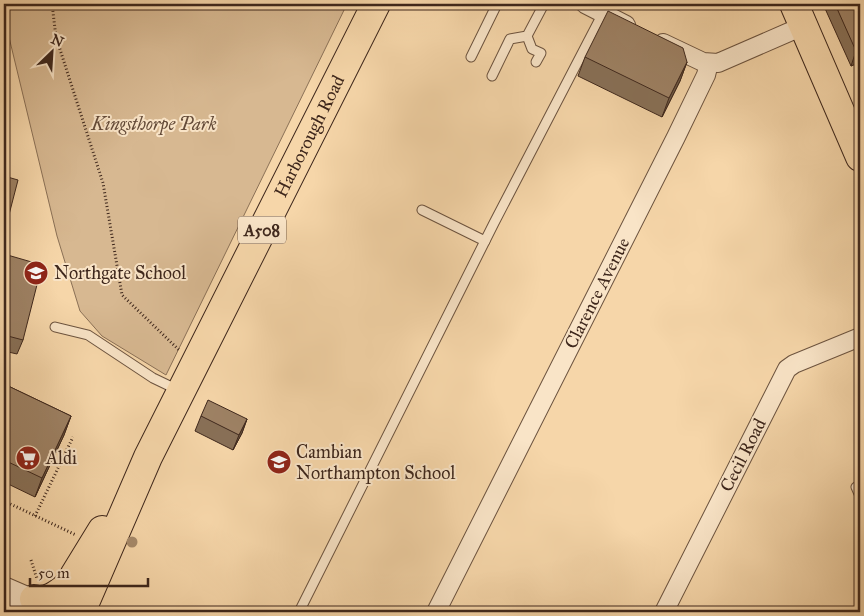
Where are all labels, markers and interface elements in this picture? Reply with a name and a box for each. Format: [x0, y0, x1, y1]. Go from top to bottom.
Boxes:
north arrow [28, 28, 78, 78]
text: N [48, 30, 66, 51]
street label: Harborough Road [270, 71, 349, 201]
park label: Kingsthorpe Park [91, 113, 216, 136]
road number: A508 [238, 216, 286, 244]
street label: Clarence Avenue [560, 234, 634, 352]
school or university icon: Northgate School [23, 260, 49, 286]
place label: Northgate School [54, 262, 186, 285]
street label: Cecil Road [715, 415, 771, 495]
place label: Cambian Northampton School [296, 441, 455, 484]
supermarket icon: Aldi [15, 445, 41, 471]
place label: Aldi [45, 447, 77, 469]
school or university icon: Cambian Northampton School [266, 449, 292, 475]
scale bar [30, 556, 148, 588]
text: 50 m [38, 564, 70, 582]

